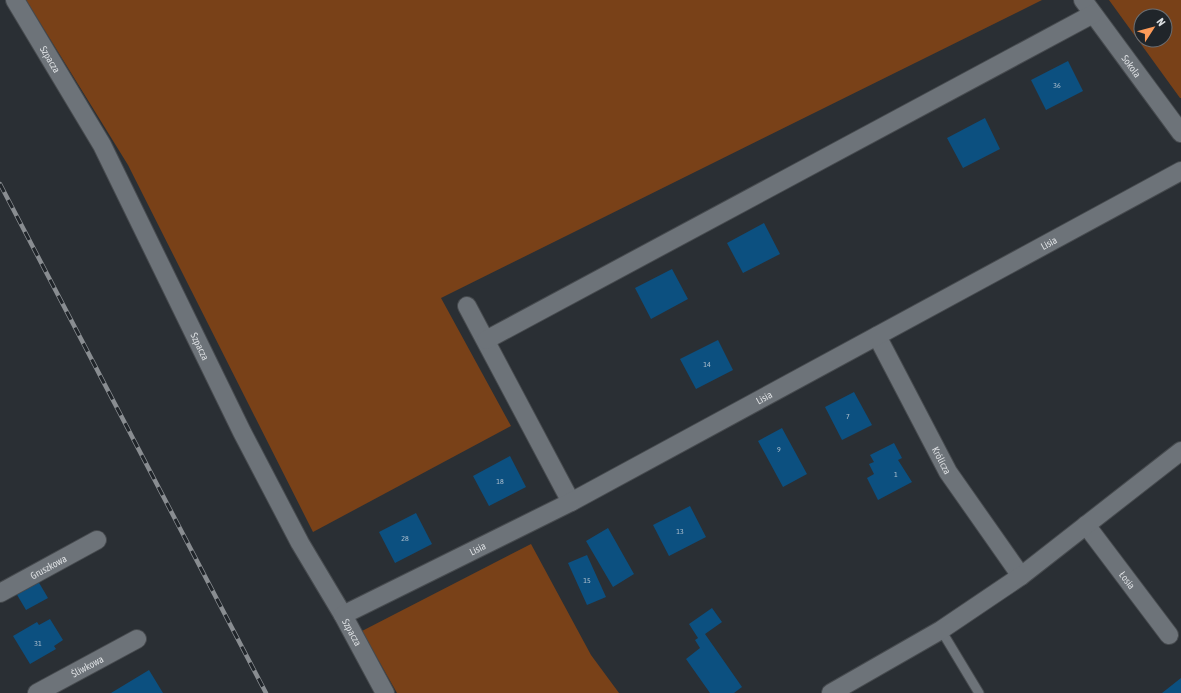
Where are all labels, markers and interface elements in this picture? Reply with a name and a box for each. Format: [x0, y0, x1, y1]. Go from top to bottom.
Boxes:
north arrow [1133, 8, 1173, 48]
text: N [1154, 16, 1168, 28]
street label: Szpacza [38, 44, 63, 75]
street label: Sokola [1120, 53, 1144, 80]
house number: 36 [1053, 81, 1061, 90]
street label: Lisia [1039, 234, 1059, 252]
street label: Szpacza [189, 331, 212, 362]
house number: 14 [703, 360, 711, 369]
street label: Lisia [754, 388, 774, 406]
house number: 7 [846, 412, 850, 421]
street label: Królicza [930, 444, 954, 476]
house number: 9 [777, 445, 781, 454]
house number: 1 [894, 470, 898, 479]
house number: 18 [496, 477, 504, 486]
house number: 13 [676, 527, 684, 536]
house number: 28 [401, 534, 409, 543]
street label: Lisia [467, 540, 488, 557]
street label: Gruszkowa [28, 552, 69, 581]
street label: Łosia [1117, 569, 1138, 591]
house number: 15 [583, 576, 591, 585]
street label: Szpacza [340, 617, 364, 648]
house number: 31 [34, 639, 42, 648]
street label: Śliwkowa [69, 653, 105, 679]

